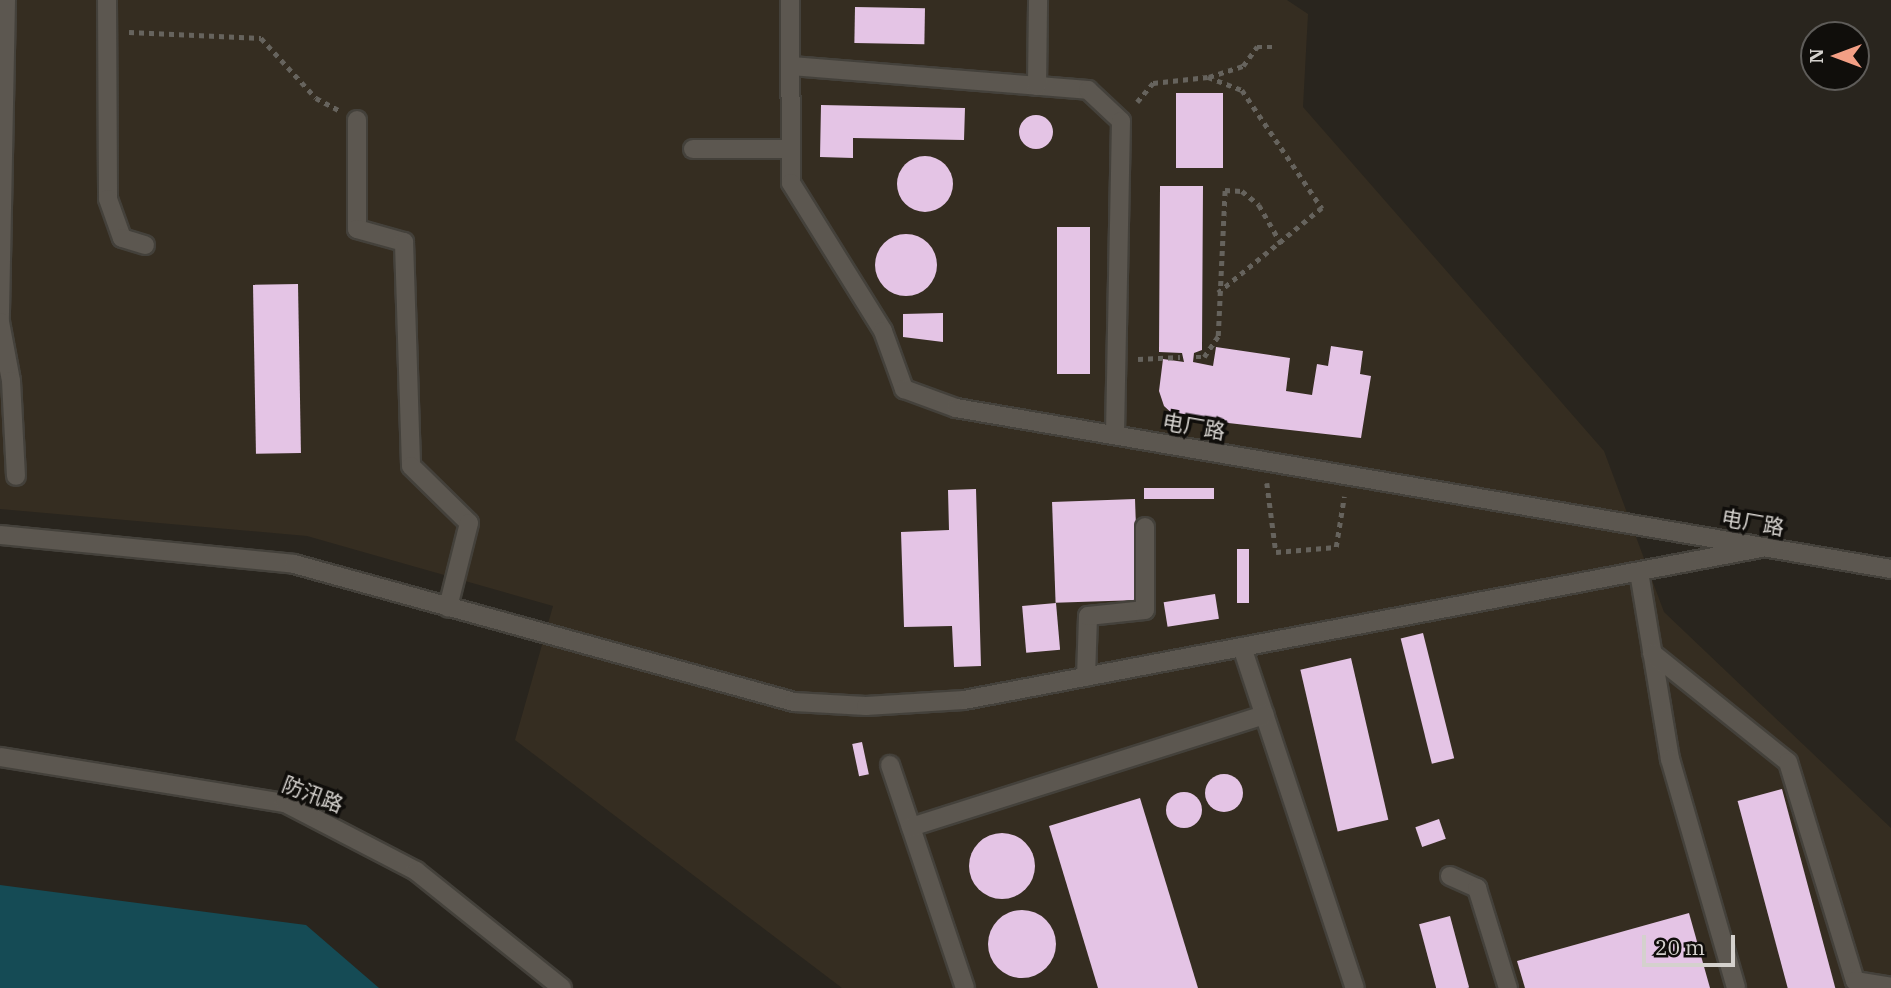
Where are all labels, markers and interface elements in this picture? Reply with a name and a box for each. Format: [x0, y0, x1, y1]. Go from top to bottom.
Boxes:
north arrow [1800, 21, 1870, 91]
text: N [1804, 48, 1828, 64]
street label: 电厂路 [1161, 408, 1227, 444]
street label: 电厂路 [1720, 504, 1786, 540]
street label: 防汛路 [279, 771, 347, 817]
scale bar [1646, 922, 1739, 966]
text: 20 m [1655, 933, 1705, 961]

